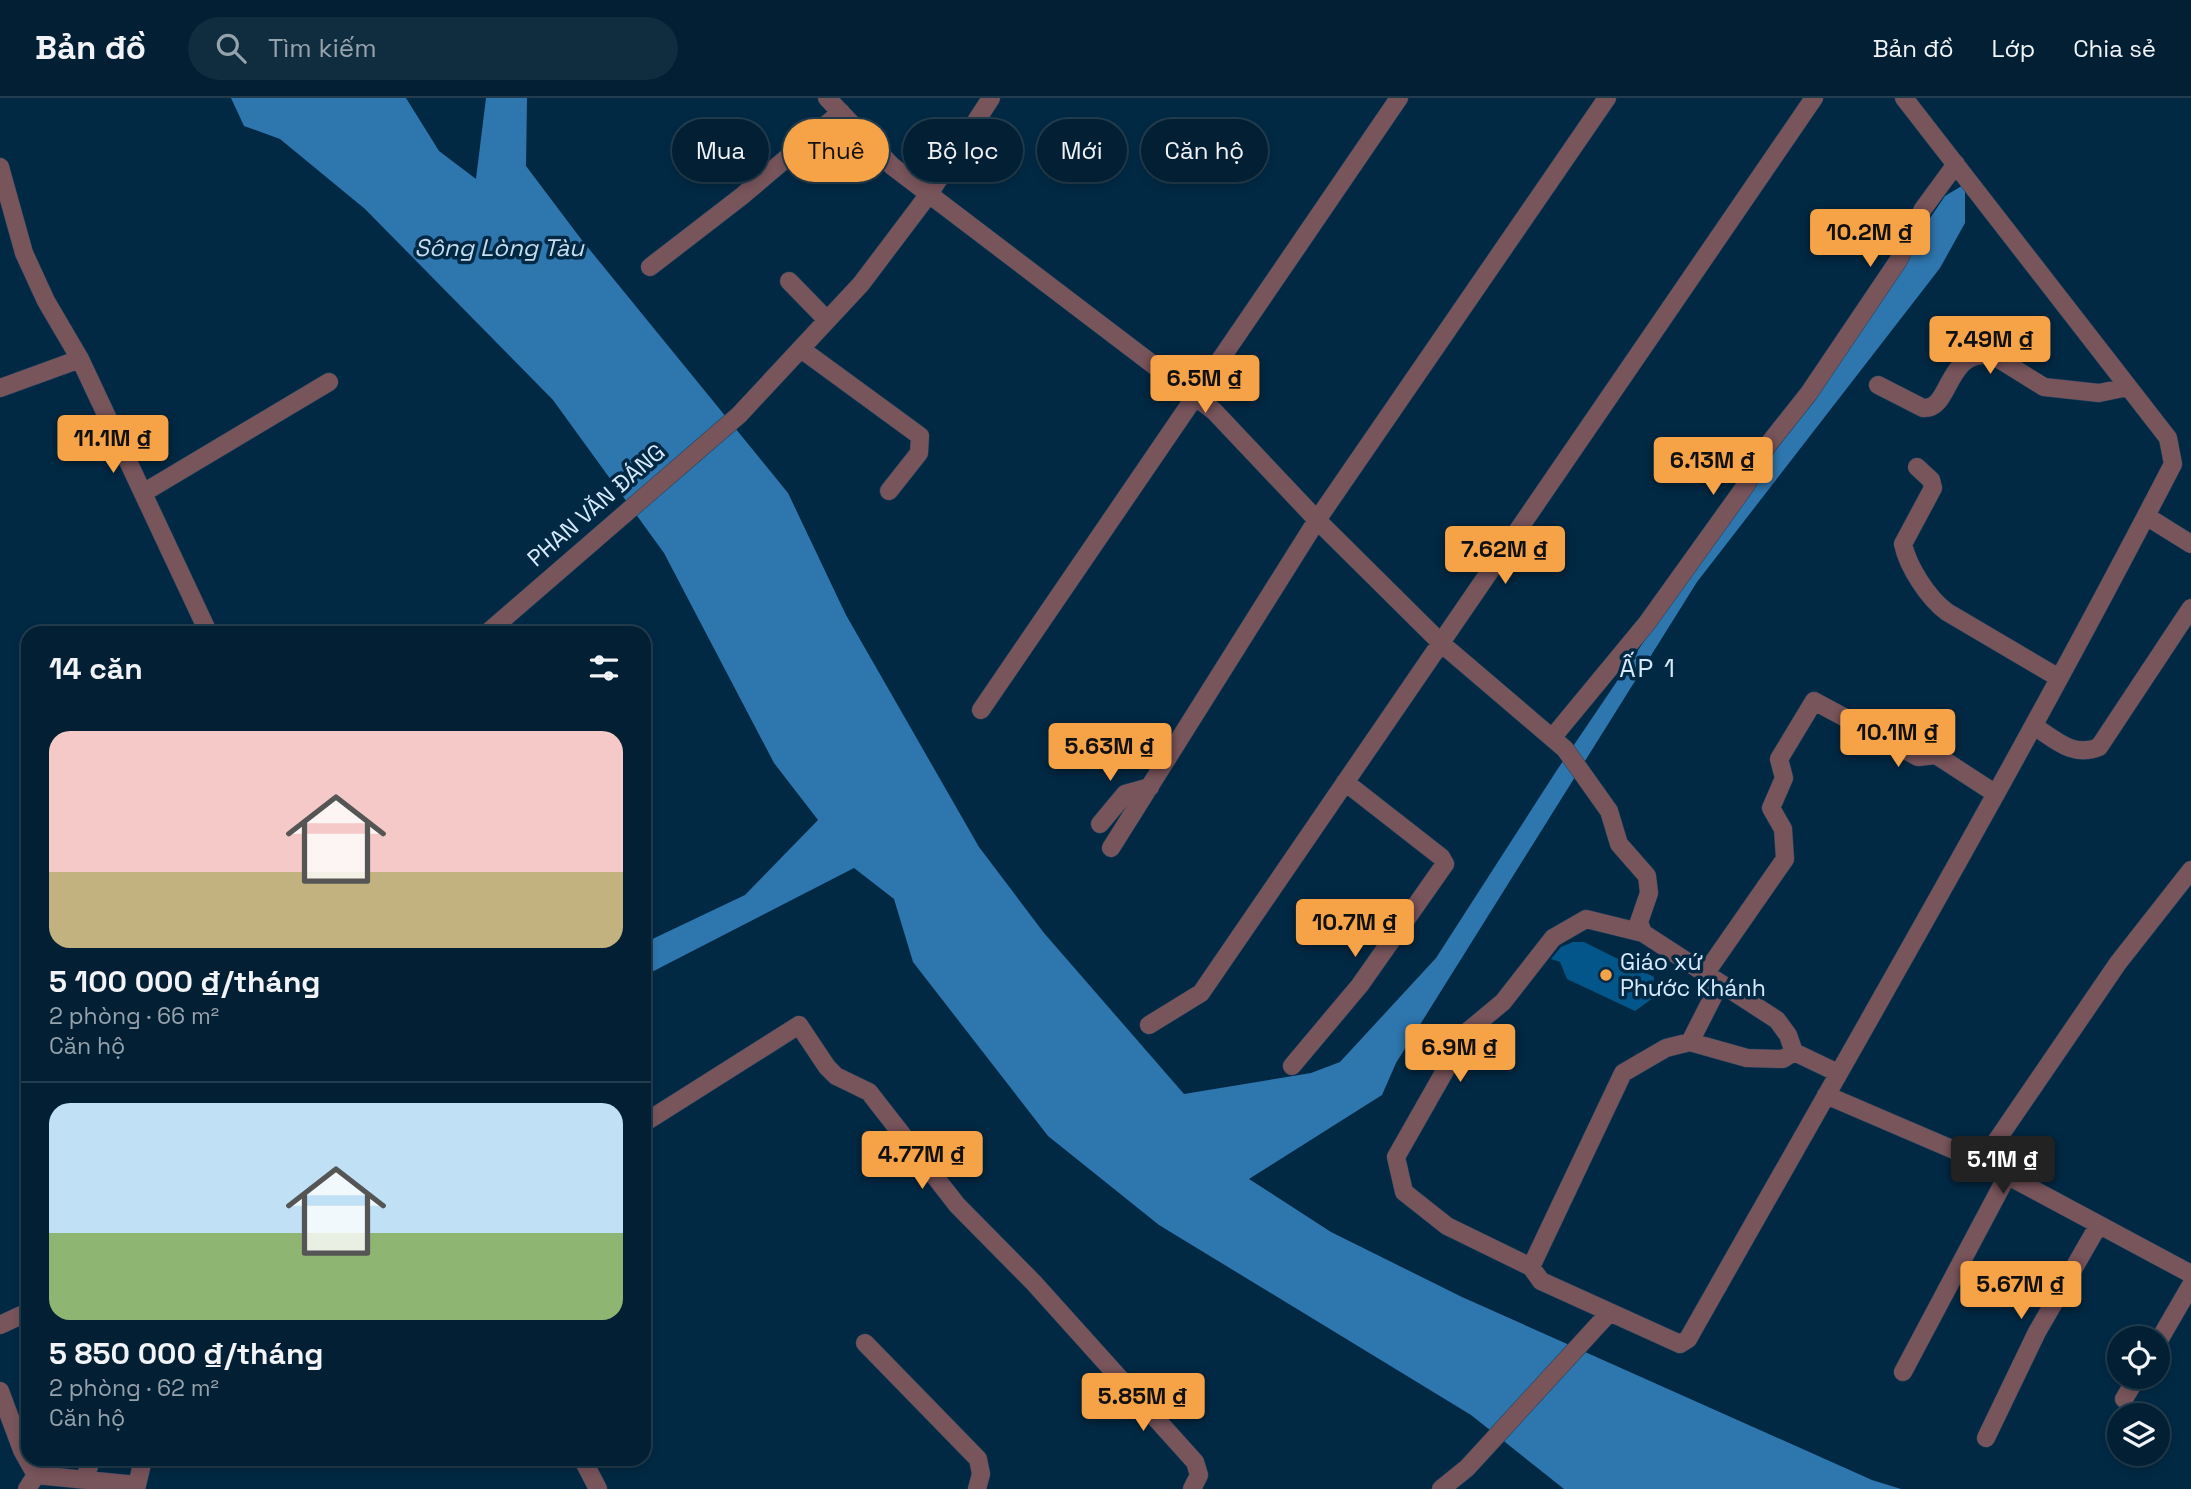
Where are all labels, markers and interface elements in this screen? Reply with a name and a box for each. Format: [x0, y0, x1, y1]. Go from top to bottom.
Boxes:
search box [188, 17, 678, 80]
text: Bản đồ [35, 27, 146, 69]
icon: search [212, 29, 250, 67]
text: Tìm kiếm [268, 31, 377, 65]
text: Bản đồ [1873, 33, 1954, 64]
text: Lớp [1992, 33, 2035, 64]
text: Chia sẻ [2073, 33, 2156, 64]
chip: Mua [672, 119, 769, 182]
chip: Thuê [783, 119, 889, 182]
chip: Bộ lọc [903, 119, 1023, 182]
chip: Mới [1037, 119, 1127, 182]
chip: Căn hộ [1141, 119, 1268, 182]
pin: 10.2M ₫ [1805, 209, 1935, 269]
text: 10.2M ₫ [1826, 217, 1914, 247]
water label: Sông Lòng Tàu [414, 232, 585, 263]
pin: 7.49M ₫ [1925, 316, 2055, 376]
text: 7.49M ₫ [1945, 324, 2035, 354]
pin: 6.5M ₫ [1148, 356, 1262, 415]
text: 6.5M ₫ [1166, 363, 1244, 393]
pin: 11.1M ₫ [48, 416, 178, 475]
text: 11.1M ₫ [73, 423, 153, 453]
street label: PHAN VĂN ĐÁNG [521, 437, 671, 573]
pin: 6.13M ₫ [1648, 438, 1778, 497]
text: 6.13M ₫ [1670, 445, 1756, 475]
pin: 7.62M ₫ [1440, 526, 1570, 586]
text: 7.62M ₫ [1461, 534, 1549, 564]
text: 14 căn [49, 649, 143, 688]
icon: filters [585, 649, 623, 687]
district label: ẤP 1 [1619, 651, 1677, 685]
pin: 10.1M ₫ [1833, 710, 1963, 769]
text: 10.1M ₫ [1856, 717, 1940, 747]
pin: 5.63M ₫ [1045, 724, 1175, 783]
text: 5.63M ₫ [1065, 731, 1155, 761]
icon: home [273, 776, 399, 902]
pin: 10.7M ₫ [1290, 900, 1420, 959]
text: 10.7M ₫ [1312, 907, 1398, 937]
place label: Giáo xứ Phước Khánh [1620, 947, 1766, 1003]
text: 5 100 000 ₫/tháng [49, 962, 321, 1001]
marker: Giáo xứ Phước Khánh [1598, 967, 1614, 983]
text: 2 phòng · 66 m² [49, 1001, 219, 1031]
pin: 6.9M ₫ [1403, 1024, 1517, 1084]
text: Căn hộ [49, 1031, 125, 1061]
text: 6.9M ₫ [1421, 1032, 1499, 1062]
pin: 4.77M ₫ [857, 1132, 987, 1191]
pin: 5.1M ₫ [1946, 1136, 2060, 1196]
text: 4.77M ₫ [878, 1139, 966, 1169]
text: 5.1M ₫ [1967, 1144, 2039, 1174]
icon: home [273, 1148, 399, 1274]
pin: 5.67M ₫ [1956, 1262, 2086, 1321]
text: 5.67M ₫ [1976, 1269, 2066, 1299]
map controls [2107, 1326, 2170, 1466]
button: locate [2107, 1326, 2170, 1389]
text: 5 850 000 ₫/tháng [49, 1334, 324, 1373]
text: 2 phòng · 62 m² [49, 1373, 219, 1403]
pin: 5.85M ₫ [1078, 1374, 1208, 1433]
text: 5.85M ₫ [1098, 1381, 1188, 1411]
text: Căn hộ [49, 1403, 125, 1433]
button: layers [2107, 1403, 2170, 1466]

